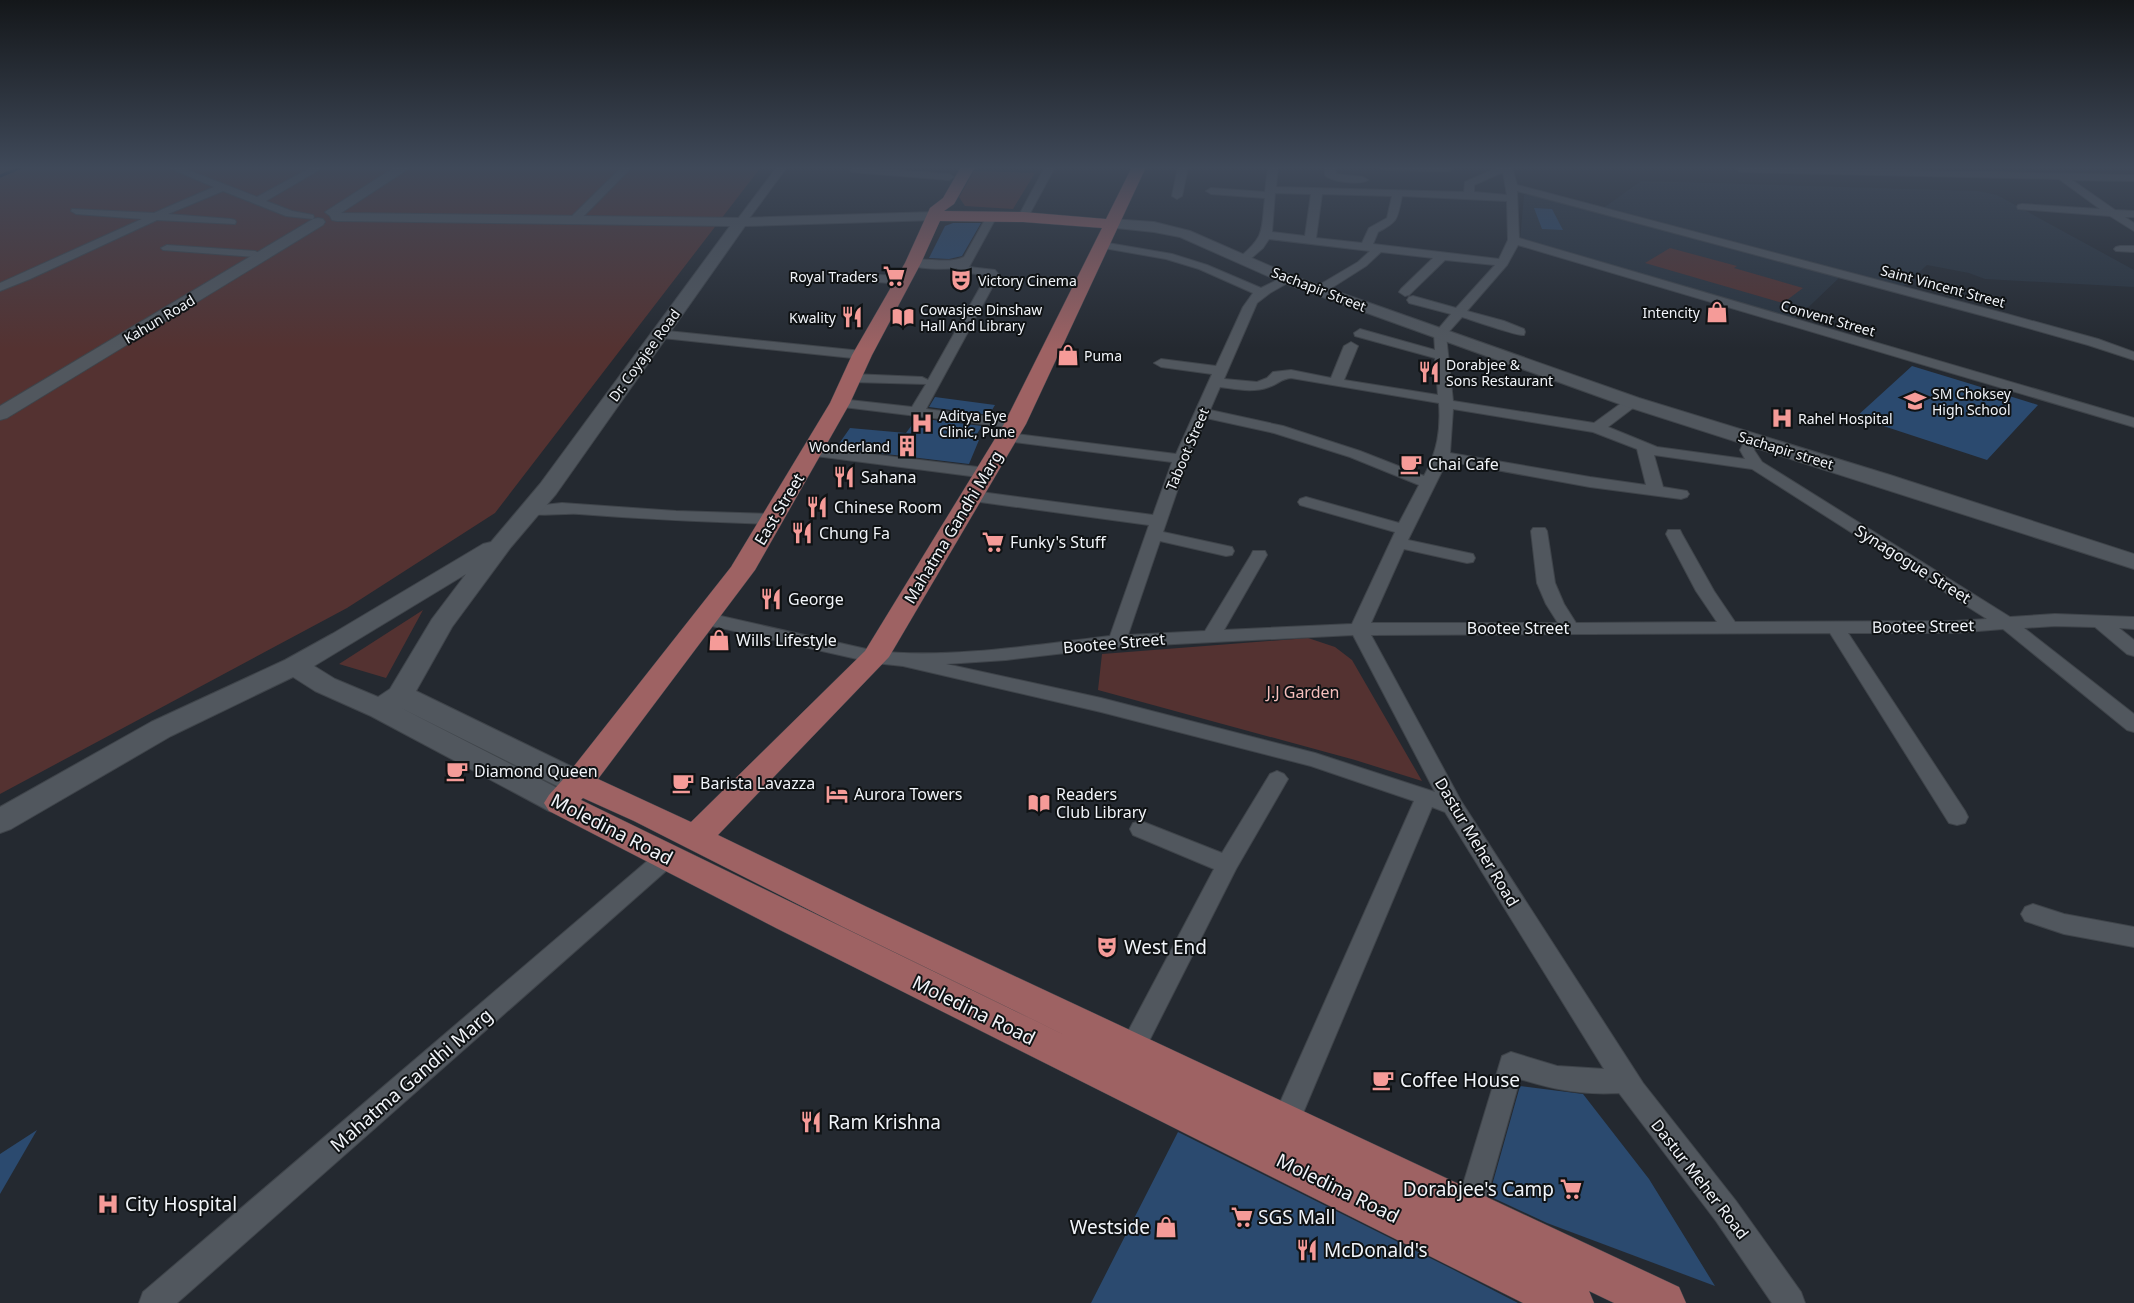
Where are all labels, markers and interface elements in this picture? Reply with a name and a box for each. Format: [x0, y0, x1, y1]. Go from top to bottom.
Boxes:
street label: Saint Vincent Street [1879, 260, 2007, 312]
street label: Sachapir Street [1269, 262, 1369, 316]
supermarket icon: Royal Traders [881, 263, 907, 289]
place label: Royal Traders [789, 267, 878, 286]
theatre icon: Victory Cinema [948, 267, 974, 293]
place label: Victory Cinema [978, 271, 1077, 290]
street label: Kahun Road [120, 290, 198, 348]
street label: Convent Street [1779, 295, 1877, 341]
shop icon: Intencity [1704, 299, 1730, 325]
place label: Cowasjee Dinshaw Hall And Library [920, 300, 1042, 335]
place label: Intencity [1642, 303, 1701, 322]
restaurant icon: Kwality [839, 304, 865, 330]
library icon: Cowasjee Dinshaw Hall And Library [890, 304, 916, 330]
street label: Dr. Coyajee Road [604, 305, 684, 405]
place label: Kwality [789, 308, 837, 327]
shop icon: Puma [1055, 342, 1081, 368]
place label: Puma [1084, 346, 1122, 365]
place label: Dorabjee & Sons Restaurant [1446, 355, 1553, 390]
restaurant icon: Dorabjee & Sons Restaurant [1416, 359, 1442, 385]
place label: SM Choksey High School [1932, 384, 2012, 419]
school or university icon: SM Choksey High School [1902, 388, 1928, 414]
street label: Taboot Street [1161, 405, 1213, 493]
hospital icon: Rahel Hospital [1769, 405, 1795, 431]
place label: Aditya Eye Clinic, Pune [939, 406, 1015, 441]
place label: Rahel Hospital [1798, 409, 1893, 428]
hospital icon: Aditya Eye Clinic, Pune [909, 410, 935, 436]
street label: Sachapir street [1736, 427, 1836, 473]
building icon: Wonderland [894, 433, 920, 459]
place label: Wonderland [809, 437, 890, 456]
street label: Mahatma Gandhi Marg [899, 447, 1007, 607]
cafe icon: Chai Cafe [1398, 451, 1424, 477]
place label: Chai Cafe [1428, 453, 1499, 475]
restaurant icon: Sahana [831, 464, 857, 490]
place label: Sahana [861, 466, 917, 488]
street label: East Street [749, 469, 809, 549]
restaurant icon: Chinese Room [804, 494, 830, 520]
place label: Chinese Room [834, 496, 942, 518]
street label: Synagogue Street [1851, 519, 1975, 609]
restaurant icon: Chung Fa [789, 520, 815, 546]
place label: Chung Fa [819, 522, 890, 544]
supermarket icon: Funky's Stuff [980, 529, 1006, 555]
place label: Funky's Stuff [1010, 531, 1107, 553]
restaurant icon: George [758, 586, 784, 612]
place label: George [788, 588, 844, 610]
street label: Bootee Street [1872, 614, 1975, 638]
street label: Bootee Street [1467, 617, 1569, 639]
shop icon: Wills Lifestyle [706, 627, 732, 653]
street label: Bootee Street [1062, 628, 1166, 658]
place label: Wills Lifestyle [736, 629, 837, 651]
park label: J.J Garden [1265, 681, 1339, 703]
cafe icon: Diamond Queen [444, 758, 470, 784]
place label: Diamond Queen [474, 760, 598, 782]
cafe icon: Barista Lavazza [670, 770, 696, 796]
place label: Barista Lavazza [700, 772, 815, 794]
street label: Dastur Meher Road [1430, 774, 1524, 910]
hotel icon: Aurora Towers [824, 781, 850, 807]
place label: Aurora Towers [854, 783, 963, 805]
place label: Readers Club Library [1056, 783, 1147, 823]
street label: Moledina Road [546, 787, 678, 871]
library icon: Readers Club Library [1026, 790, 1052, 816]
theatre icon: West End [1094, 934, 1120, 960]
place label: West End [1124, 934, 1207, 960]
street label: Moledina Road [908, 969, 1040, 1051]
street label: Mahatma Gandhi Marg [324, 1002, 498, 1158]
cafe icon: Coffee House [1370, 1067, 1396, 1093]
place label: Coffee House [1400, 1067, 1520, 1093]
restaurant icon: Ram Krishna [798, 1109, 824, 1135]
place label: Ram Krishna [828, 1109, 941, 1135]
street label: Dastur Meher Road [1646, 1115, 1754, 1243]
street label: Moledina Road [1272, 1147, 1404, 1229]
place label: Dorabjee's Camp [1403, 1176, 1554, 1202]
supermarket icon: Dorabjee's Camp [1558, 1176, 1584, 1202]
hospital icon: City Hospital [95, 1191, 121, 1217]
place label: City Hospital [125, 1191, 237, 1217]
supermarket icon: SGS Mall [1229, 1204, 1255, 1230]
place label: SGS Mall [1258, 1204, 1335, 1230]
place label: Westside [1070, 1214, 1150, 1240]
shop icon: Westside [1153, 1214, 1179, 1240]
restaurant icon: McDonald's [1294, 1237, 1320, 1263]
place label: McDonald's [1324, 1237, 1428, 1263]

